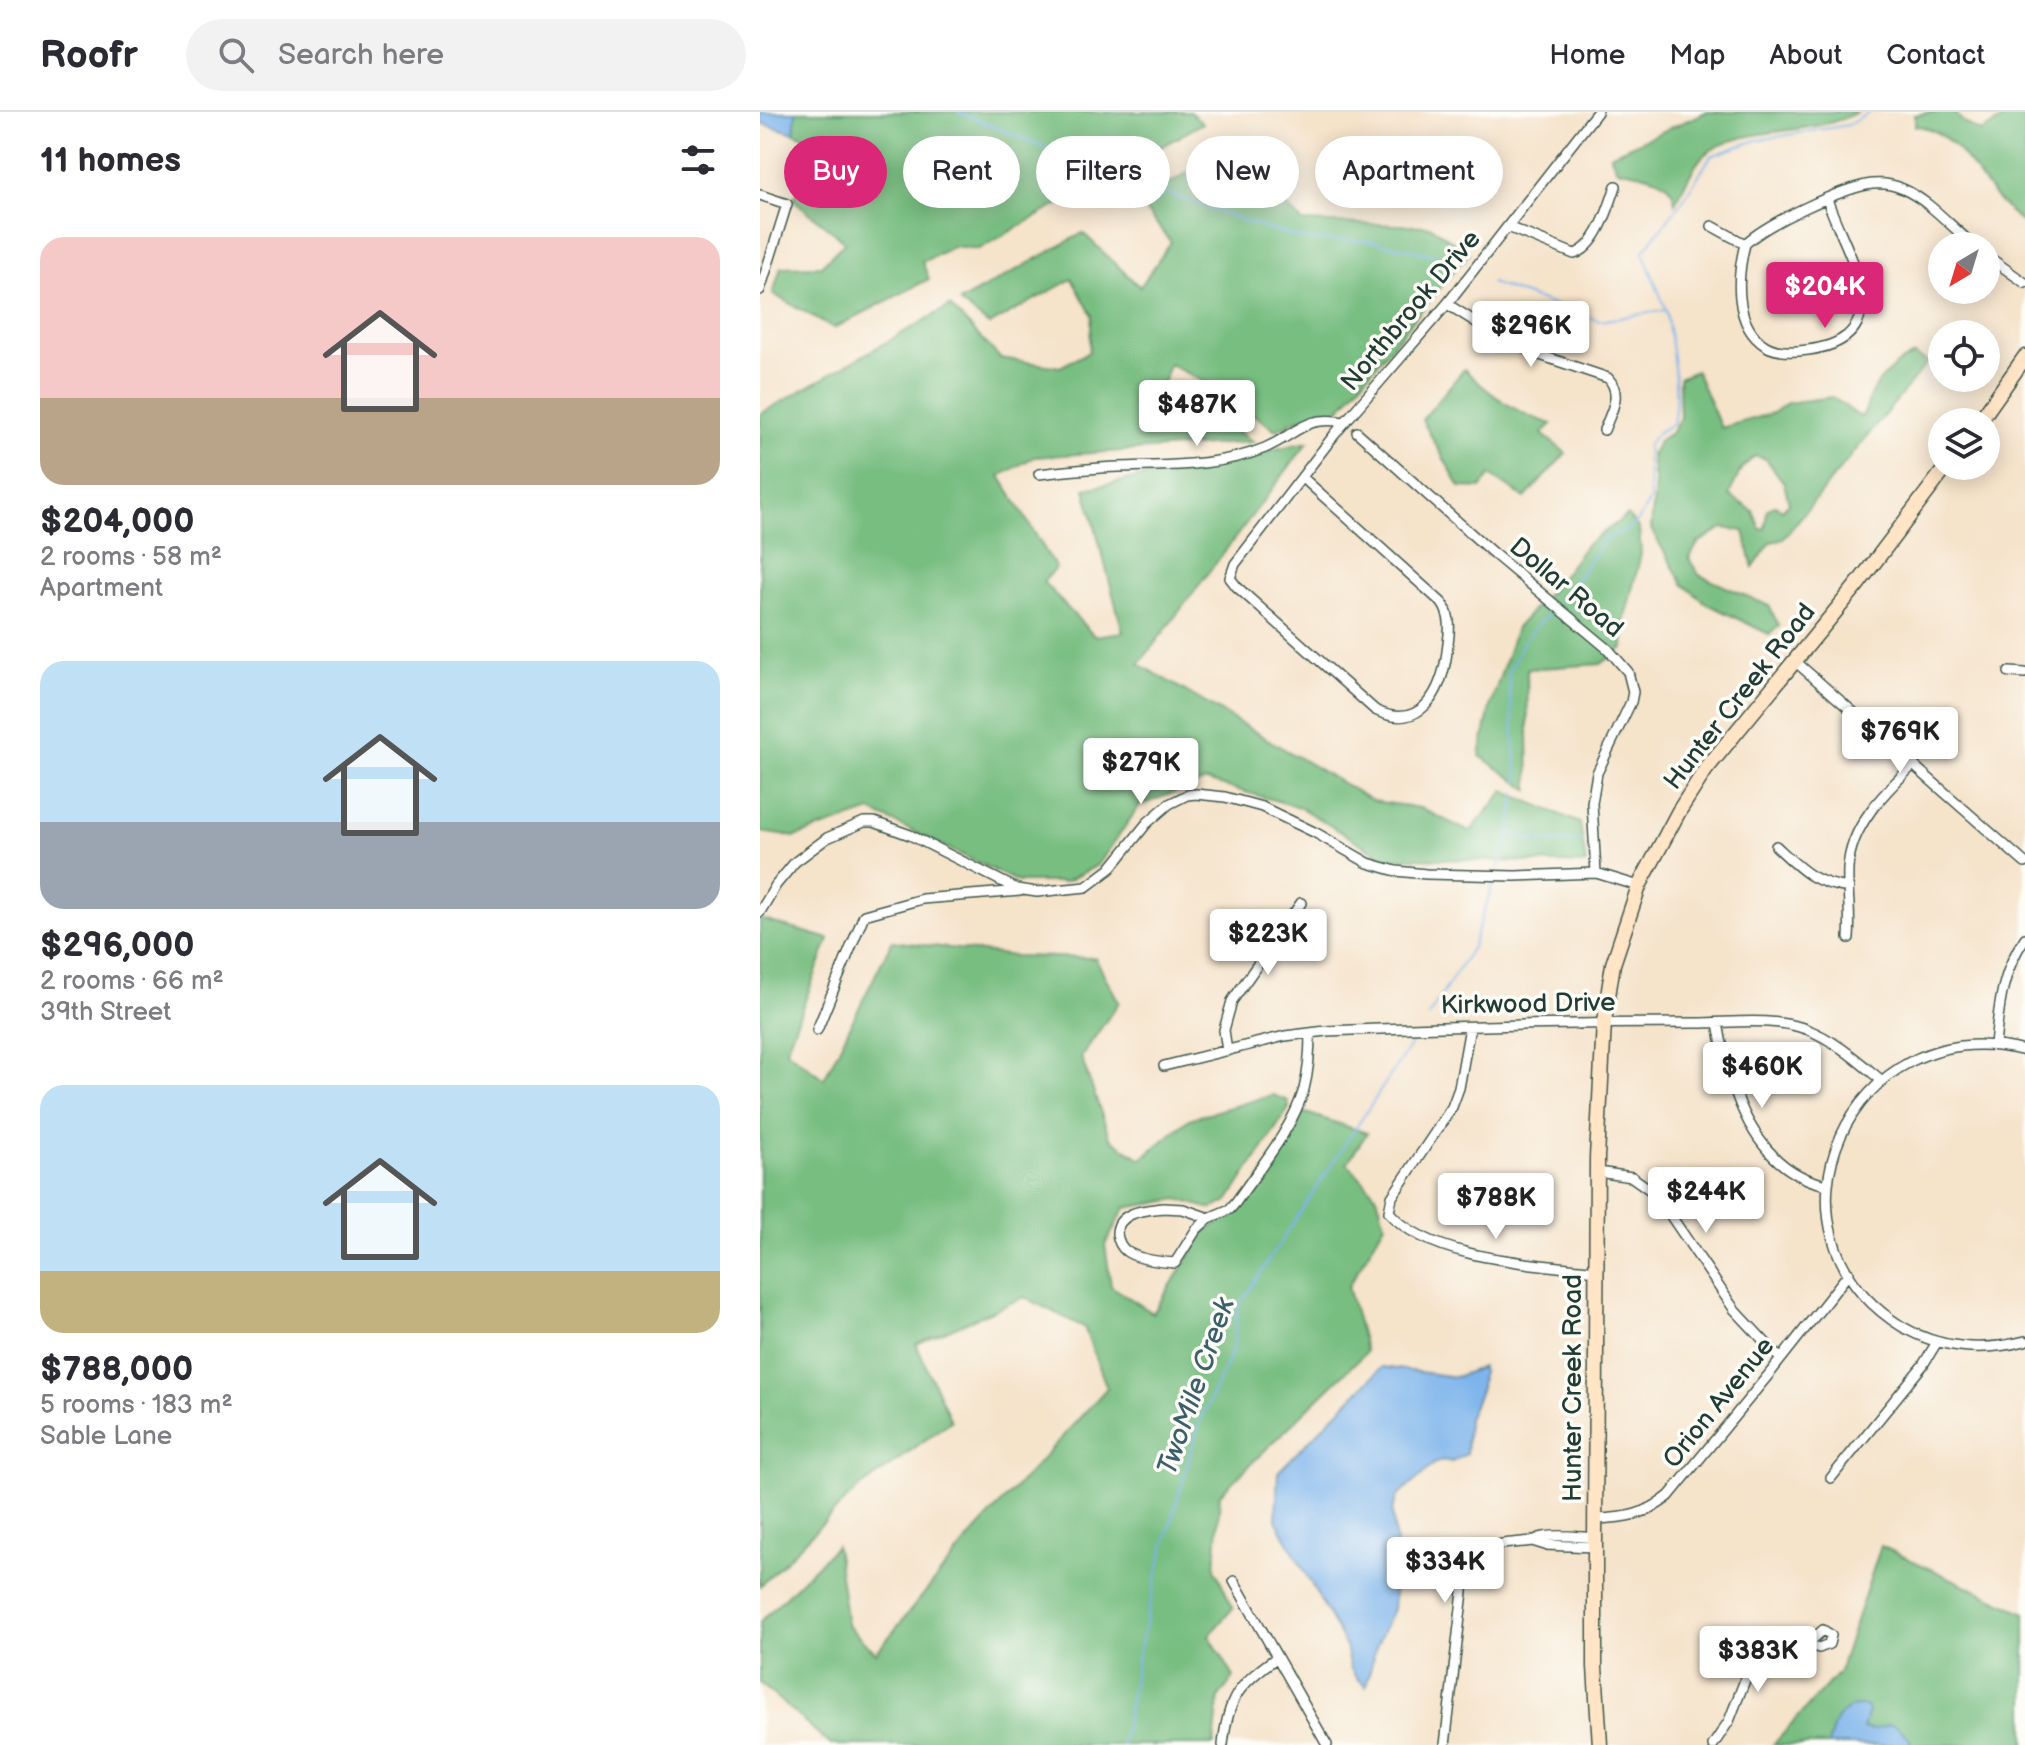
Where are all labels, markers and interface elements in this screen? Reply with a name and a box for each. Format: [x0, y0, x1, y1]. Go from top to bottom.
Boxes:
search box [186, 19, 746, 91]
text: Roofr [40, 33, 138, 78]
icon: search [214, 33, 258, 77]
text: Search here [278, 37, 444, 73]
text: Home [1549, 39, 1625, 72]
text: Map [1669, 39, 1726, 72]
text: About [1770, 39, 1842, 72]
text: Contact [1886, 39, 1985, 72]
chip: Buy [784, 136, 887, 208]
chip: Rent [903, 136, 1020, 208]
chip: Filters [1036, 136, 1170, 208]
chip: New [1186, 136, 1299, 208]
chip: Apartment [1315, 136, 1503, 208]
icon: filters [676, 138, 720, 182]
text: 11 homes [40, 140, 181, 181]
street label: Northbrook Drive [1335, 224, 1487, 398]
north arrow [1928, 232, 2000, 304]
map controls [1928, 232, 2000, 480]
pin: $204K [1769, 262, 1881, 330]
text: $204K [1784, 272, 1866, 303]
icon: home [308, 289, 452, 433]
pin: $296K [1475, 301, 1587, 369]
text: $296K [1490, 311, 1572, 342]
button: locate [1928, 320, 2000, 392]
pin: $487K [1141, 380, 1253, 448]
text: $487K [1157, 390, 1237, 421]
button: layers [1928, 408, 2000, 480]
text: $204,000 [40, 501, 194, 542]
street label: Dollar Road [1503, 532, 1629, 645]
text: 2 rooms · 58 m² [40, 542, 222, 573]
text: Apartment [40, 573, 163, 604]
street label: Hunter Creek Road [1658, 598, 1823, 796]
pin: $769K [1844, 707, 1956, 775]
icon: home [308, 713, 452, 857]
text: $769K [1860, 717, 1940, 748]
pin: $279K [1085, 738, 1197, 806]
text: $279K [1101, 748, 1181, 779]
pin: $223K [1212, 909, 1324, 977]
text: $223K [1228, 919, 1308, 950]
text: $296,000 [40, 925, 194, 966]
text: 2 rooms · 66 m² [40, 966, 224, 997]
street label: Kirkwood Drive [1440, 987, 1616, 1022]
text: 39th Street [40, 997, 171, 1028]
pin: $460K [1706, 1042, 1818, 1110]
text: $460K [1721, 1052, 1803, 1083]
icon: home [308, 1137, 452, 1281]
pin: $244K [1650, 1167, 1762, 1235]
pin: $788K [1440, 1173, 1552, 1241]
text: $244K [1666, 1177, 1746, 1208]
text: $788K [1456, 1183, 1536, 1214]
street label: Hunter Creek Road [1558, 1274, 1589, 1502]
water label: TwoMile Creek [1151, 1292, 1243, 1479]
street label: Orion Avenue [1657, 1331, 1781, 1474]
text: $788,000 [40, 1349, 193, 1390]
text: 5 rooms · 183 m² [40, 1390, 233, 1421]
text: Sable Lane [40, 1421, 172, 1452]
pin: $334K [1389, 1537, 1501, 1605]
text: $334K [1405, 1547, 1485, 1578]
pin: $383K [1702, 1626, 1814, 1694]
text: $383K [1718, 1636, 1798, 1667]

